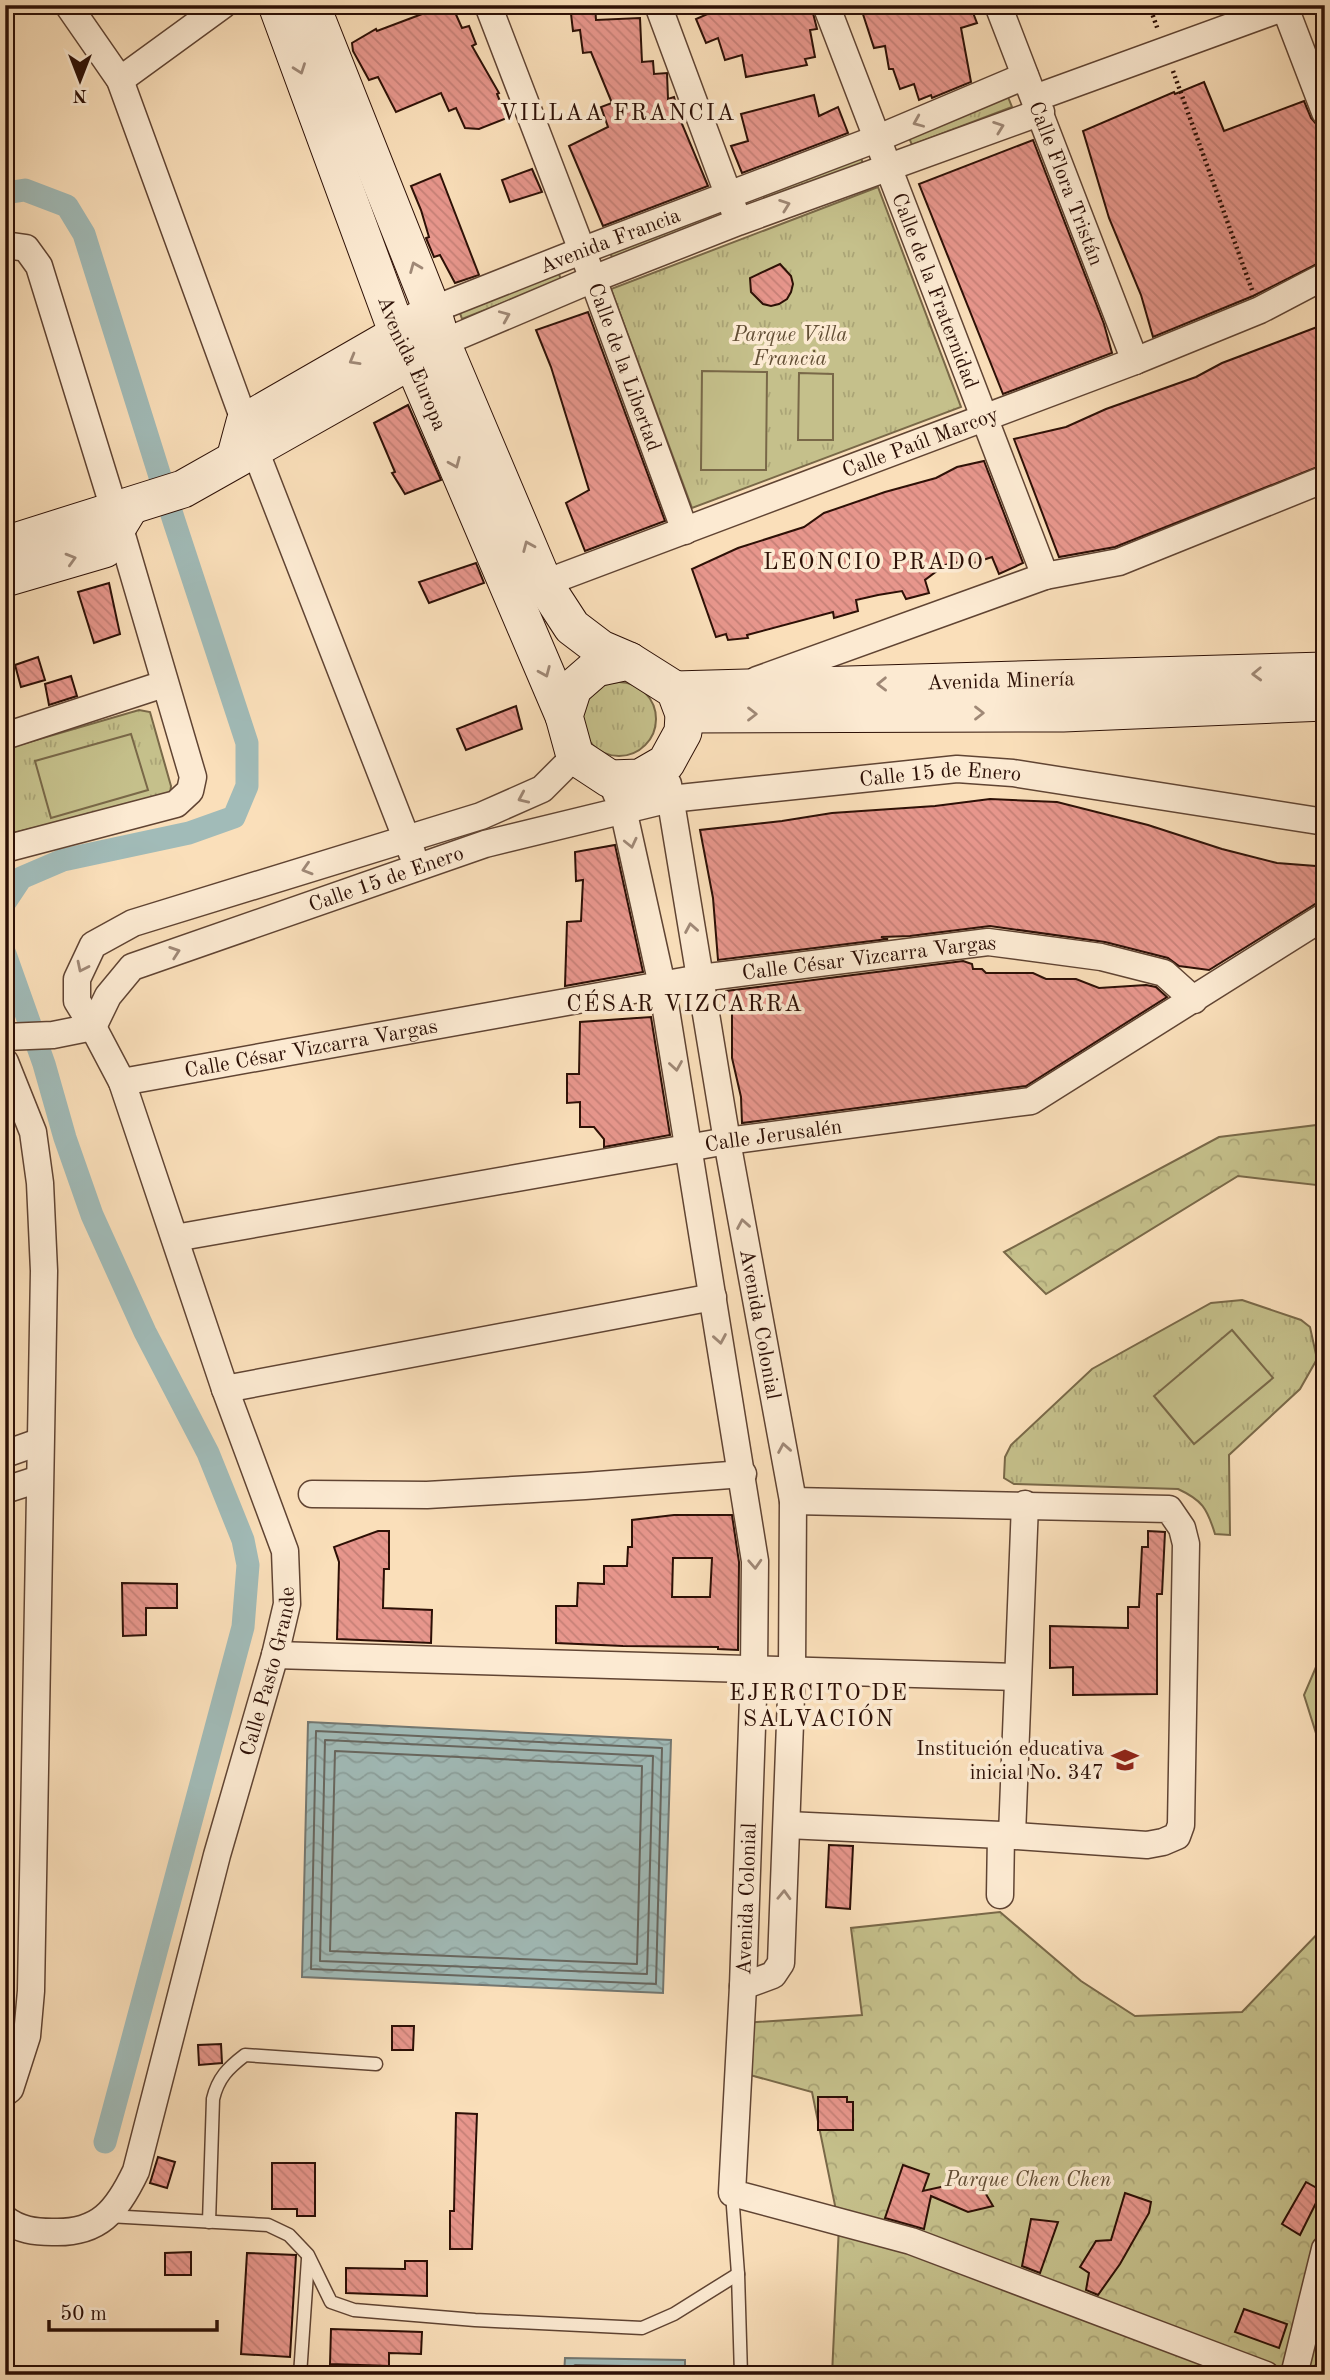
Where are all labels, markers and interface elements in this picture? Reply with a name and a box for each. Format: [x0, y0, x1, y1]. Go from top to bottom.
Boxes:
north arrow [46, 46, 116, 116]
one-way arrow [292, 63, 306, 75]
text: N [72, 85, 87, 104]
street label: Calle Flora Tristán [1024, 99, 1106, 269]
district label: VILLAA FRANCIA [500, 102, 736, 125]
one-way arrow [912, 114, 925, 128]
one-way arrow [992, 121, 1004, 135]
street label: Calle de la Fraternidad [887, 190, 981, 392]
one-way arrow [778, 199, 790, 213]
street label: Avenida Francia [537, 205, 683, 278]
one-way arrow [409, 262, 423, 274]
street label: Calle de la Libertad [583, 281, 664, 454]
street label: Avenida Europa [373, 293, 450, 434]
one-way arrow [499, 311, 511, 325]
park label: Parque Villa Francia [731, 325, 848, 370]
one-way arrow [348, 352, 361, 365]
street label: Calle Paúl Marcoy [840, 404, 1002, 482]
one-way arrow [447, 456, 461, 468]
one-way arrow [522, 541, 536, 553]
district label: LEONCIO PRADO [763, 551, 985, 574]
one-way arrow [64, 552, 76, 567]
one-way arrow [537, 665, 551, 677]
one-way arrow [1251, 666, 1262, 681]
street label: Avenida Minería [927, 669, 1075, 695]
one-way arrow [876, 676, 887, 691]
one-way arrow [975, 705, 985, 721]
one-way arrow [747, 706, 758, 722]
street label: Calle 15 de Enero [858, 760, 1023, 791]
one-way arrow [517, 790, 530, 804]
one-way arrow [622, 837, 637, 849]
street label: Calle 15 de Enero [306, 843, 467, 917]
one-way arrow [301, 861, 314, 875]
one-way arrow [684, 922, 699, 933]
street label: Calle César Vizcarra Vargas [741, 933, 998, 985]
one-way arrow [168, 946, 180, 960]
one-way arrow [77, 960, 91, 972]
district label: CÉSAR VIZCARRA [566, 989, 804, 1016]
street label: Calle César Vizcarra Vargas [183, 1016, 439, 1083]
one-way arrow [668, 1060, 683, 1072]
street label: Calle Jerusalén [703, 1117, 843, 1157]
one-way arrow [736, 1218, 751, 1230]
street label: Avenida Colonial [735, 1248, 783, 1402]
one-way arrow [712, 1333, 727, 1345]
one-way arrow [777, 1442, 792, 1454]
one-way arrow [747, 1559, 762, 1570]
street label: Calle Pasto Grande [237, 1586, 299, 1759]
district label: EJERCITO DE SALVACIÓN [729, 1682, 909, 1731]
place label: Institución educativa inicial No. 347 [916, 1739, 1104, 1784]
school or university icon: Institución educativa inicial No. 347 [1110, 1745, 1140, 1775]
street label: Avenida Colonial [734, 1822, 761, 1976]
one-way arrow [776, 1889, 791, 1900]
park label: Parque Chen Chen [944, 2170, 1111, 2191]
scale bar [49, 2289, 217, 2333]
text: 50 m [60, 2304, 107, 2325]

